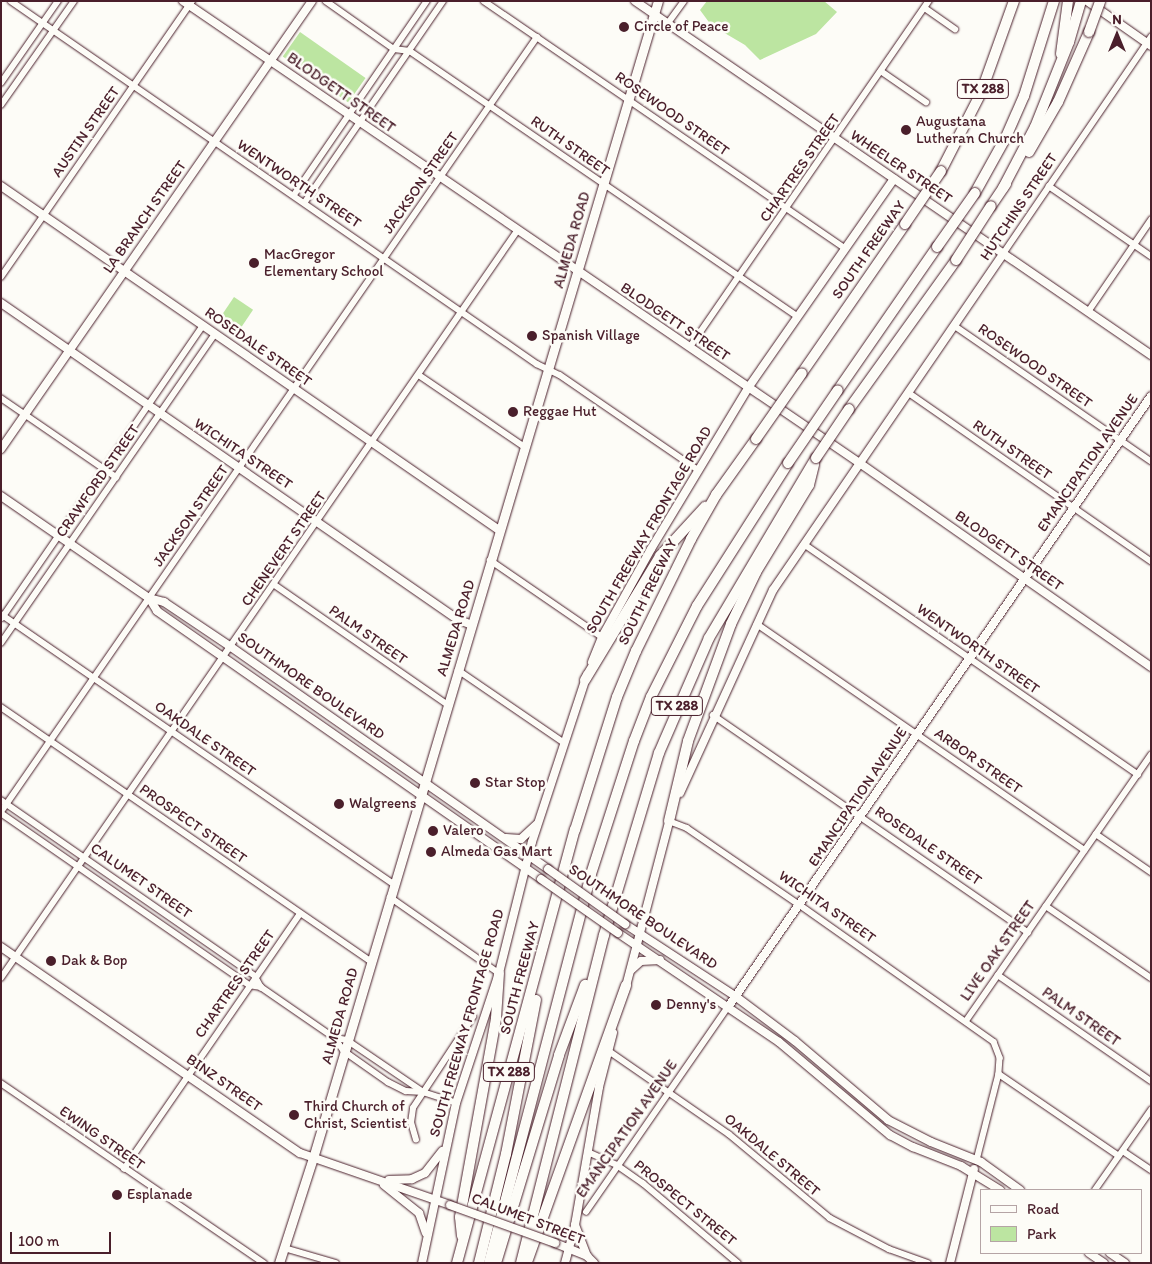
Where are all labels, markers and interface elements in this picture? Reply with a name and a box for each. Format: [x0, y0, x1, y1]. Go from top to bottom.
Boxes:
north arrow [1092, 10, 1142, 60]
text: N [1112, 11, 1122, 28]
place label: Circle of Peace [634, 18, 729, 36]
marker: Circle of Peace [618, 21, 630, 33]
street label: BLODGETT STREET [283, 49, 399, 137]
street label: ROSEWOOD STREET [611, 68, 733, 160]
road number: TX 288 [957, 78, 1009, 100]
street label: AUSTIN STREET [48, 83, 124, 181]
street label: CHARTRES STREET [756, 110, 844, 226]
street label: RUTH STREET [527, 112, 613, 180]
place label: Augustana Lutheran Church [916, 112, 1025, 147]
marker: Augustana Lutheran Church [900, 124, 912, 136]
street label: WHEELER STREET [846, 126, 956, 208]
street label: JACKSON STREET [379, 129, 463, 237]
street label: WENTWORTH STREET [233, 136, 365, 232]
street label: HUTCHINS STREET [976, 150, 1062, 264]
street label: LA BRANCH STREET [99, 157, 191, 277]
street label: ALMEDA ROAD [550, 190, 594, 290]
street label: SOUTH FREEWAY [828, 197, 910, 303]
place label: MacGregor Elementary School [264, 245, 384, 280]
marker: MacGregor Elementary School [248, 257, 260, 269]
street label: BLODGETT STREET [617, 279, 733, 365]
street label: ROSEDALE STREET [201, 303, 315, 391]
street label: ROSEWOOD STREET [974, 320, 1096, 412]
place label: Spanish Village [542, 327, 640, 345]
marker: Spanish Village [526, 330, 538, 342]
street label: EMANCIPATION AVENUE [1034, 391, 1142, 535]
place label: Reggae Hut [523, 403, 597, 421]
marker: Reggae Hut [507, 406, 519, 418]
street label: WICHITA STREET [190, 414, 296, 494]
street label: RUTH STREET [969, 416, 1055, 484]
street label: CRAWFORD STREET [52, 421, 144, 541]
street label: SOUTH FREEWAY FRONTAGE ROAD [582, 423, 716, 637]
street label: JACKSON STREET [149, 462, 233, 570]
street label: CHENEVERT STREET [238, 488, 330, 610]
street label: BLODGETT STREET [951, 507, 1067, 595]
street label: SOUTH FREEWAY [614, 536, 682, 648]
street label: ALMEDA ROAD [433, 578, 479, 678]
street label: WENTWORTH STREET [913, 600, 1043, 698]
street label: PALM STREET [325, 601, 411, 669]
street label: SOUTHMORE BOULEVARD [234, 628, 388, 744]
road number: TX 288 [651, 694, 703, 718]
street label: OAKDALE STREET [151, 697, 259, 781]
street label: EMANCIPATION AVENUE [805, 724, 911, 870]
street label: ARBOR STREET [931, 724, 1025, 798]
place label: Star Stop [485, 774, 545, 792]
marker: Star Stop [469, 777, 481, 789]
street label: PROSPECT STREET [136, 780, 250, 868]
place label: Walgreens [349, 795, 416, 813]
marker: Walgreens [333, 798, 345, 810]
street label: ROSEDALE STREET [871, 802, 985, 890]
place label: Valero [443, 822, 484, 840]
marker: Valero [427, 825, 439, 837]
street label: CALUMET STREET [87, 839, 195, 923]
place label: Almeda Gas Mart [441, 843, 552, 861]
marker: Almeda Gas Mart [425, 846, 437, 858]
street label: SOUTHMORE BOULEVARD [565, 861, 721, 973]
street label: WICHITA STREET [775, 867, 879, 947]
street label: LIVE OAK STREET [957, 897, 1039, 1005]
street label: SOUTH FREEWAY FRONTAGE ROAD [426, 907, 508, 1139]
street label: SOUTH FREEWAY [496, 920, 544, 1036]
street label: CHARTRES STREET [191, 926, 279, 1042]
place label: Dak & Bop [61, 952, 128, 970]
marker: Dak & Bop [45, 955, 57, 967]
street label: ALMEDA ROAD [318, 966, 362, 1066]
street label: PALM STREET [1038, 983, 1124, 1051]
place label: Denny's [666, 996, 716, 1014]
marker: Denny's [650, 999, 662, 1011]
street label: BINZ STREET [183, 1050, 265, 1116]
street label: EMANCIPATION AVENUE [573, 1057, 681, 1201]
road number: TX 288 [483, 1060, 535, 1084]
place label: Third Church of Christ, Scientist [304, 1097, 407, 1132]
street label: EWING STREET [56, 1102, 148, 1174]
marker: Third Church of Christ, Scientist [288, 1109, 300, 1121]
street label: OAKDALE STREET [720, 1110, 824, 1200]
street label: PROSPECT STREET [630, 1156, 740, 1250]
place label: Esplanade [127, 1186, 193, 1204]
marker: Esplanade [111, 1189, 123, 1201]
street label: CALUMET STREET [469, 1189, 587, 1249]
legend [980, 1189, 1142, 1254]
text: Road [1027, 1200, 1059, 1218]
scale bar [12, 1222, 114, 1254]
text: Park [1027, 1225, 1057, 1243]
text: 100 m [18, 1232, 59, 1250]

